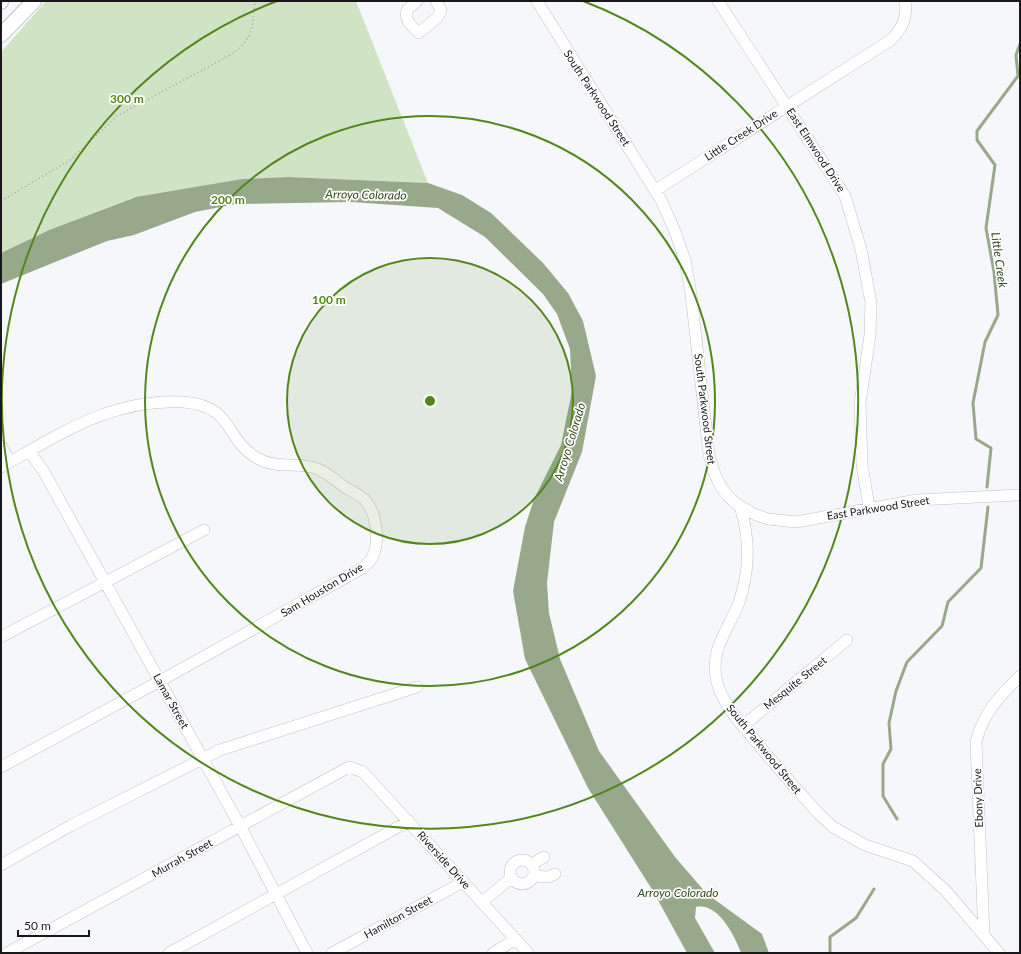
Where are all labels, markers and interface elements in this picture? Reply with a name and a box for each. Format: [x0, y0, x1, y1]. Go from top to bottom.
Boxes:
street label: South Parkwood Street [562, 47, 633, 148]
text: 300 m [110, 91, 144, 106]
street label: East Elmwood Drive [784, 105, 849, 194]
street label: Little Creek Drive [702, 106, 780, 163]
water label: Arroyo Colorado [324, 186, 407, 203]
text: 200 m [211, 192, 245, 207]
water label: Little Creek [988, 231, 1011, 289]
text: 100 m [312, 292, 346, 307]
street label: South Parkwood Street [692, 353, 719, 465]
centre of rings [423, 394, 437, 408]
water label: Arroyo Colorado [550, 401, 589, 484]
street label: East Parkwood Street [826, 493, 930, 522]
street label: Sam Houston Drive [278, 560, 366, 619]
street label: Mesquite Street [761, 653, 829, 712]
street label: Lamar Street [151, 671, 192, 731]
street label: South Parkwood Street [724, 701, 805, 796]
street label: Ebony Drive [970, 768, 985, 828]
street label: Riverside Drive [415, 828, 474, 891]
street label: Murrah Street [149, 835, 214, 880]
water label: Arroyo Colorado [636, 885, 719, 900]
street label: Hamilton Street [361, 892, 434, 941]
scale bar [18, 912, 89, 938]
text: 50 m [24, 918, 51, 933]

